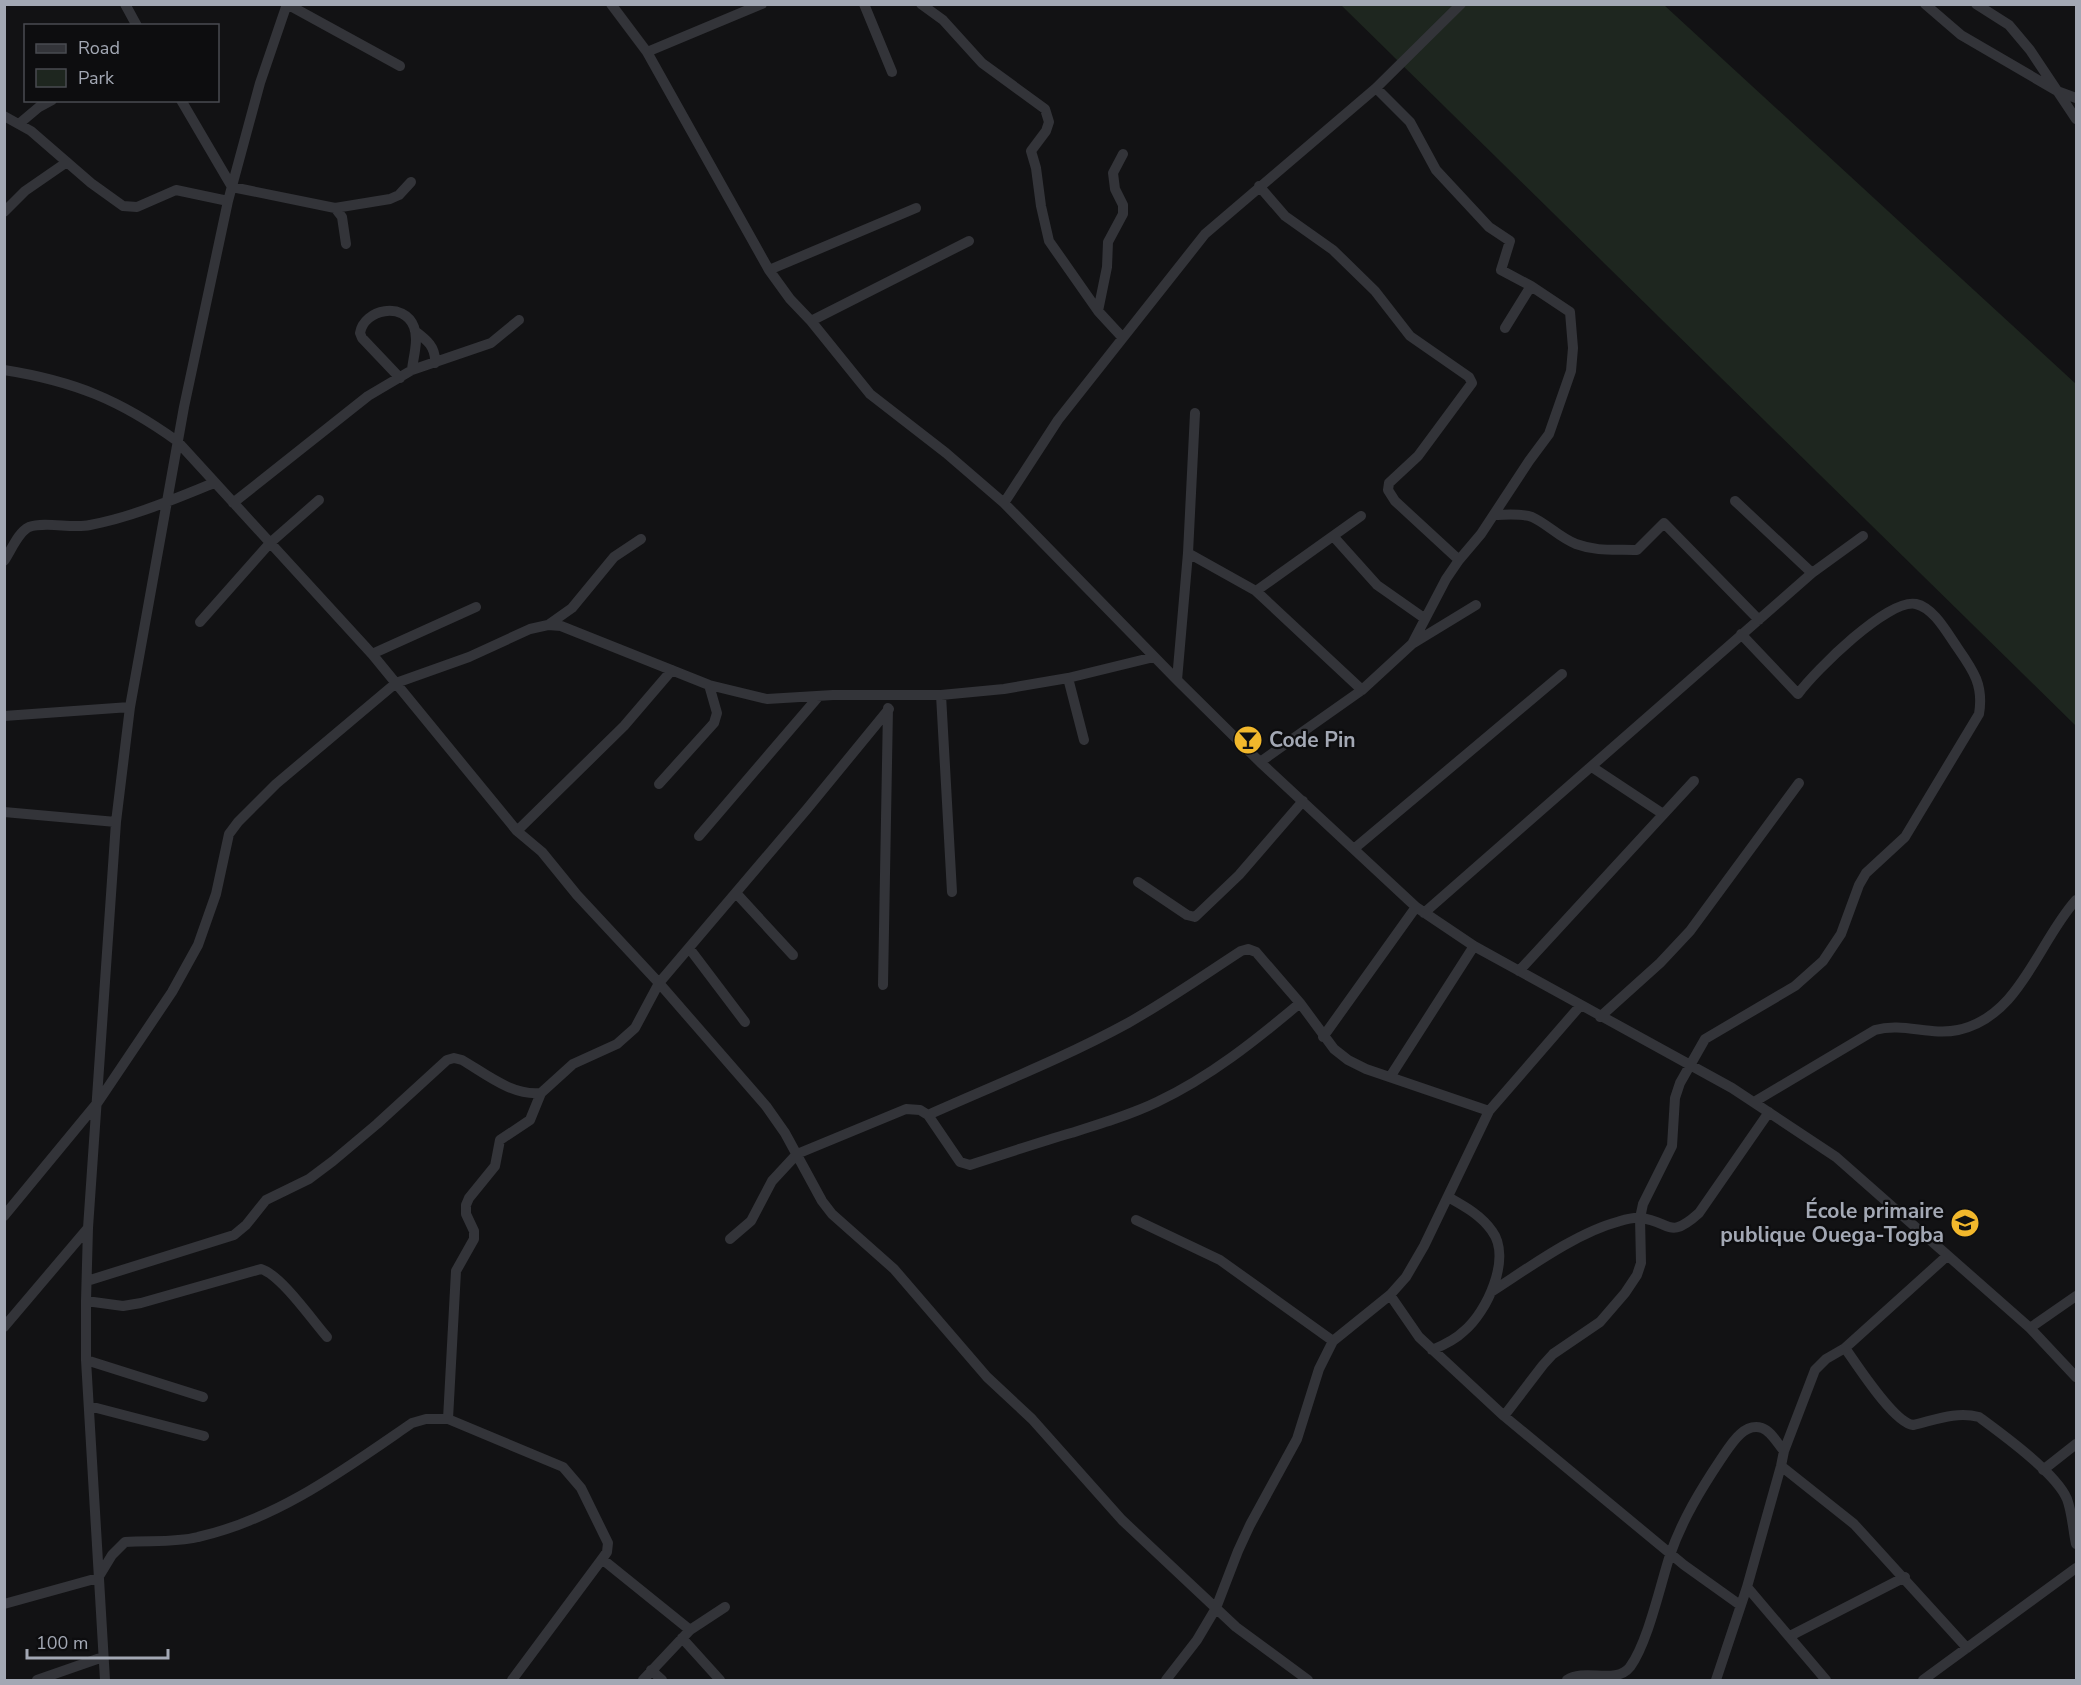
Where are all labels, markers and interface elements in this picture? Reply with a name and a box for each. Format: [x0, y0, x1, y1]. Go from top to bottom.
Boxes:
legend [24, 24, 219, 102]
text: Road [78, 36, 120, 60]
text: Park [78, 66, 115, 90]
bar icon: Code Pin [1232, 724, 1264, 756]
place label: Code Pin [1269, 726, 1356, 754]
place label: École primaire publique Ouega-Togba [1720, 1197, 1944, 1249]
school or university icon: École primaire publique Ouega-Togba [1949, 1207, 1981, 1239]
scale bar [27, 1622, 168, 1660]
text: 100 m [36, 1631, 88, 1655]

